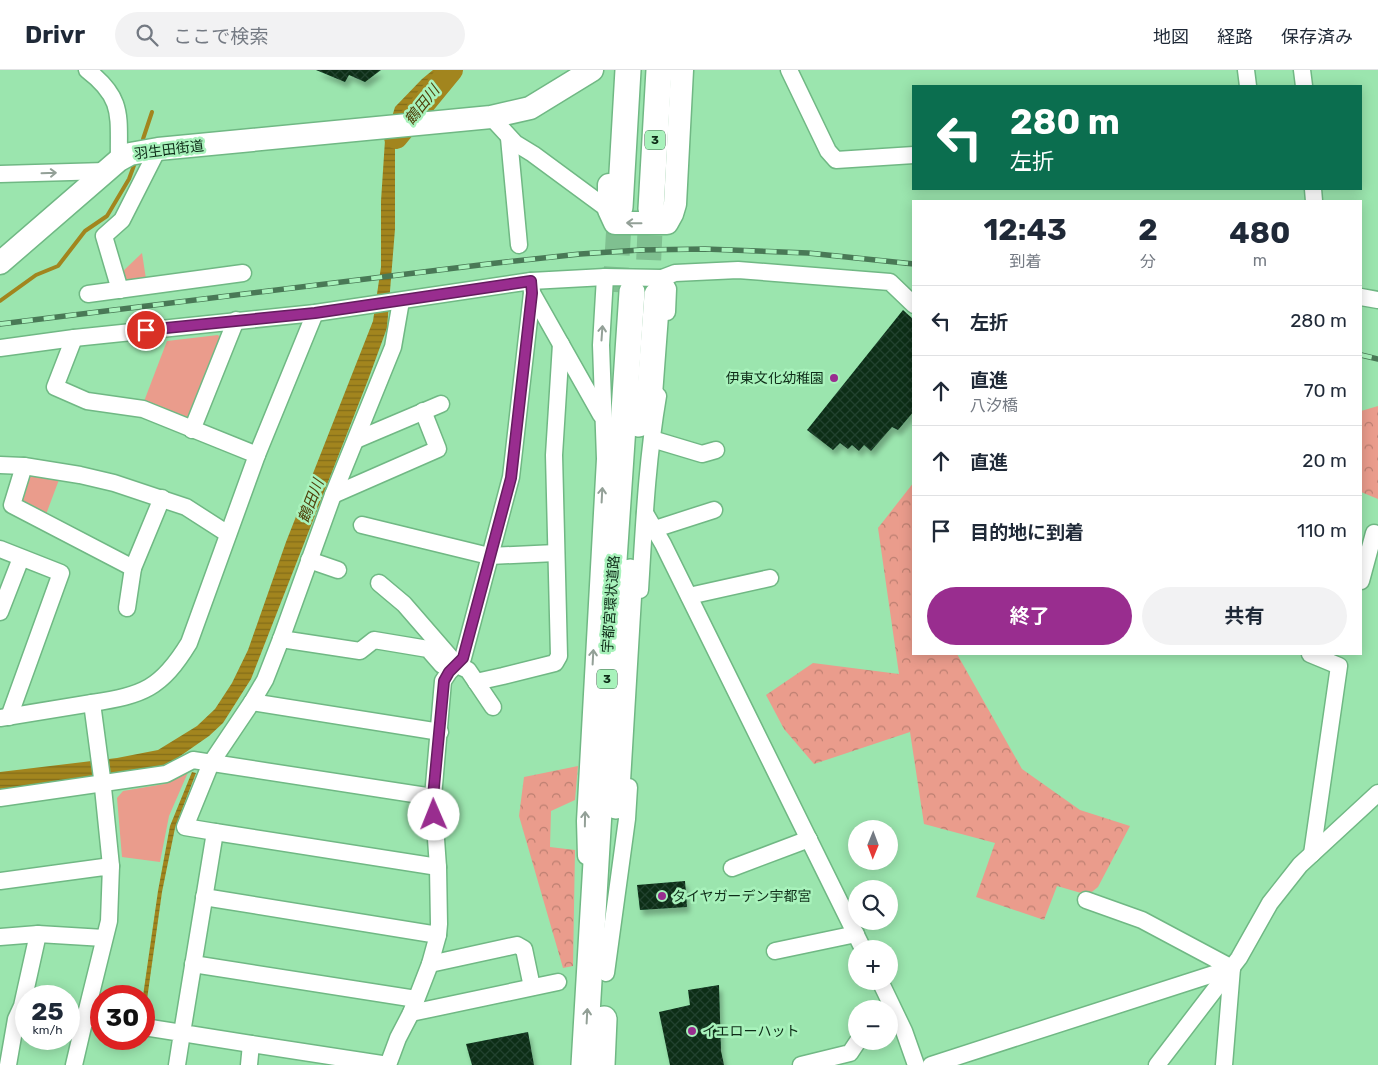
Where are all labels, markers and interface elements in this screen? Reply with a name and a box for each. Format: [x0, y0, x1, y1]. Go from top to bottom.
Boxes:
search box [115, 12, 465, 57]
text: Drivr [25, 21, 85, 49]
icon: search [133, 21, 161, 49]
text: ここで検索 [173, 25, 268, 48]
text: 地図 [1153, 26, 1189, 48]
text: 経路 [1217, 26, 1253, 48]
text: 保存済み [1281, 26, 1353, 48]
water label: 鶴田川 [401, 80, 444, 128]
text: 280 m [1010, 101, 1120, 143]
icon: left [927, 105, 992, 170]
road number: 3 [645, 130, 665, 150]
street label: 羽生田街道 [133, 137, 205, 163]
text: 左折 [1010, 148, 1054, 175]
one-way arrow [40, 168, 56, 177]
text: 12:43 [983, 212, 1067, 248]
text: 2 [1138, 212, 1158, 248]
text: 480 [1229, 215, 1291, 251]
one-way arrow [626, 218, 642, 228]
text: m [1253, 251, 1267, 270]
text: 到着 [1009, 252, 1041, 271]
text: 分 [1140, 252, 1156, 271]
icon: left [927, 307, 955, 335]
pin [125, 309, 167, 351]
text: 280 m [1290, 309, 1347, 332]
text: 左折 [970, 311, 1008, 334]
icon: arrive [132, 316, 160, 344]
one-way arrow [597, 325, 606, 341]
text: 直進 [970, 369, 1008, 392]
place label: 伊東文化幼稚園 [726, 370, 824, 387]
marker: 伊東文化幼稚園 [828, 372, 840, 384]
icon: ahead [927, 377, 955, 405]
text: 70 m [1304, 379, 1347, 402]
text: 八汐橋 [970, 396, 1018, 415]
icon: ahead [927, 447, 955, 475]
text: 20 m [1302, 449, 1347, 472]
text: 直進 [970, 451, 1008, 474]
water label: 鶴田川 [295, 475, 328, 525]
one-way arrow [598, 487, 607, 503]
icon: arrive [927, 517, 955, 545]
text: 110 m [1297, 519, 1347, 542]
text: 目的地に到着 [970, 521, 1084, 544]
street label: 宇都宮環状道路 [599, 555, 623, 653]
button: 終了 [927, 587, 1132, 645]
button: 共有 [1142, 587, 1347, 645]
one-way arrow [589, 649, 598, 665]
road number: 3 [597, 670, 617, 688]
position arrow [407, 788, 459, 840]
one-way arrow [580, 812, 590, 828]
north arrow [848, 820, 898, 870]
map controls [848, 820, 898, 1050]
button: search [848, 880, 898, 930]
place label: タイヤガーデン宇都宮 [672, 888, 812, 905]
marker: タイヤガーデン宇都宮 [656, 890, 668, 902]
button: + [848, 940, 898, 990]
speed limit sign: 30 [90, 985, 155, 1050]
text: 25 [31, 997, 64, 1026]
button: − [848, 1000, 898, 1050]
one-way arrow [583, 1009, 592, 1025]
text: km/h [33, 1023, 62, 1037]
place label: イエローハット [702, 1023, 800, 1040]
marker: イエローハット [686, 1025, 698, 1037]

